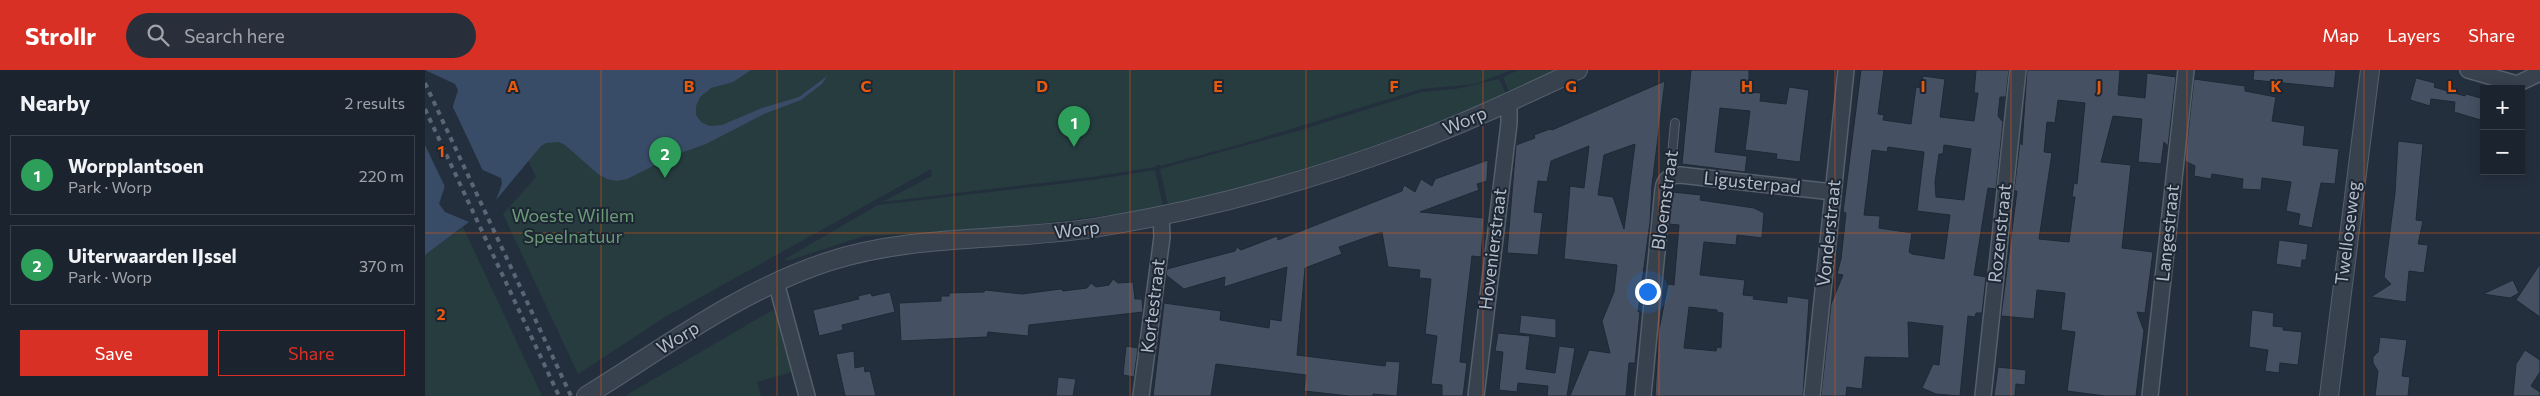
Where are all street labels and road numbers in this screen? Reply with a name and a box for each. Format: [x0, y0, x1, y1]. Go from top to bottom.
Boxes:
street label: Worp [1439, 101, 1490, 139]
street label: Bloemstraat [1646, 148, 1682, 251]
street label: Ligusterpad [1703, 166, 1802, 198]
street label: Vonderstraat [1811, 178, 1845, 288]
street label: Twelloseweg [2330, 179, 2364, 286]
street label: Rozenstraat [1983, 182, 2015, 284]
street label: Langestraat [2151, 183, 2183, 283]
street label: Hovenierstraat [1474, 187, 1510, 311]
street label: Worp [1053, 215, 1101, 243]
street label: Kortestraat [1135, 257, 1169, 354]
street label: Worp [652, 316, 703, 358]

